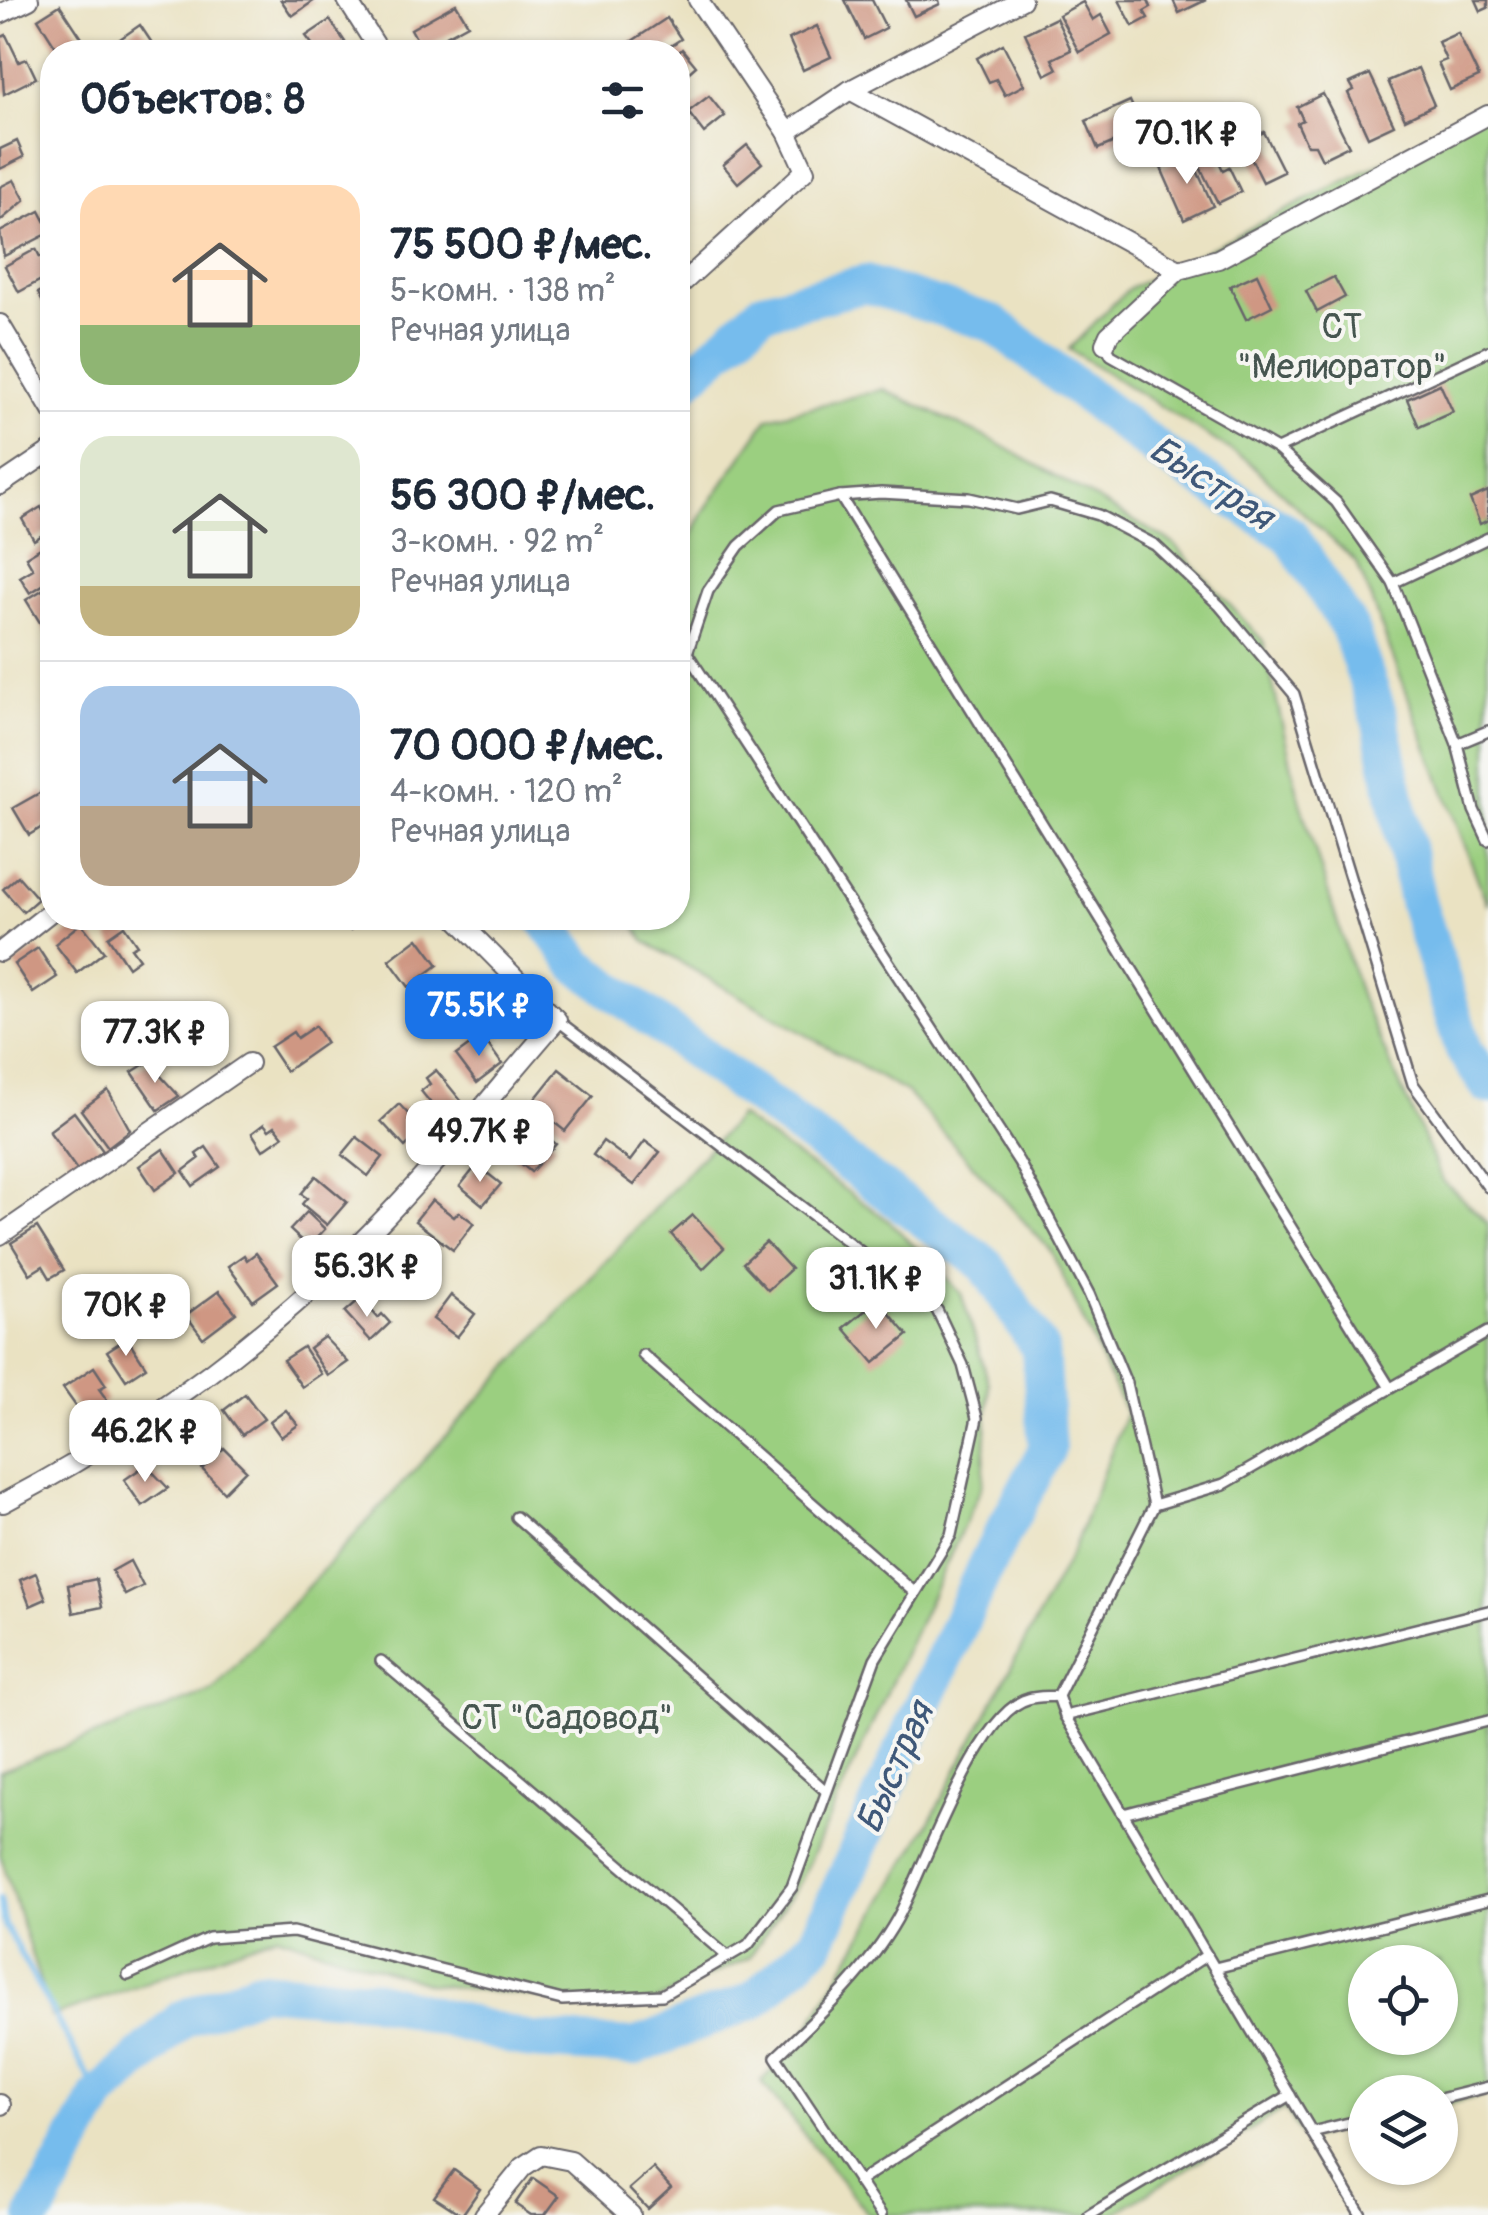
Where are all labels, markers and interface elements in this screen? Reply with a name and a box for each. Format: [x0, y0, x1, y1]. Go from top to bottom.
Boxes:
icon: filters [595, 73, 650, 128]
text: Объектов: 8 [80, 74, 305, 126]
pin: 70.1K ₽ [1095, 102, 1279, 187]
text: 70.1K ₽ [1135, 114, 1239, 154]
text: 75 500 ₽/мес. [390, 219, 653, 271]
icon: home [160, 225, 280, 345]
text: 5-комн. · 138 m² [390, 271, 616, 311]
park label: СТ "Мелиоратор" [1237, 305, 1447, 389]
text: Речная улица [390, 311, 570, 351]
water label: Быстрая [1140, 425, 1286, 543]
text: 56 300 ₽/мес. [390, 470, 655, 522]
icon: home [160, 476, 280, 596]
text: 3-комн. · 92 m² [390, 522, 604, 562]
text: Речная улица [390, 562, 570, 602]
text: 70 000 ₽/мес. [390, 720, 664, 772]
icon: home [160, 726, 280, 846]
text: 4-комн. · 120 m² [390, 772, 623, 812]
text: Речная улица [390, 812, 570, 852]
pin: 75.5K ₽ [387, 974, 571, 1059]
text: 75.5K ₽ [427, 986, 531, 1026]
pin: 77.3K ₽ [63, 1001, 247, 1086]
text: 77.3K ₽ [103, 1013, 207, 1053]
pin: 49.7K ₽ [388, 1100, 572, 1185]
text: 49.7K ₽ [428, 1112, 532, 1152]
pin: 56.3K ₽ [275, 1235, 459, 1320]
text: 56.3K ₽ [314, 1247, 420, 1287]
pin: 31.1K ₽ [784, 1247, 968, 1332]
text: 31.1K ₽ [828, 1259, 924, 1299]
pin: 70K ₽ [56, 1274, 196, 1359]
text: 70K ₽ [84, 1286, 168, 1326]
pin: 46.2K ₽ [53, 1400, 237, 1485]
text: 46.2K ₽ [91, 1412, 199, 1452]
water label: Быстрая [845, 1691, 947, 1841]
park label: СТ "Садовод" [461, 1696, 673, 1740]
map controls [1348, 1945, 1458, 2185]
button: locate [1348, 1945, 1458, 2055]
button: layers [1348, 2075, 1458, 2185]

